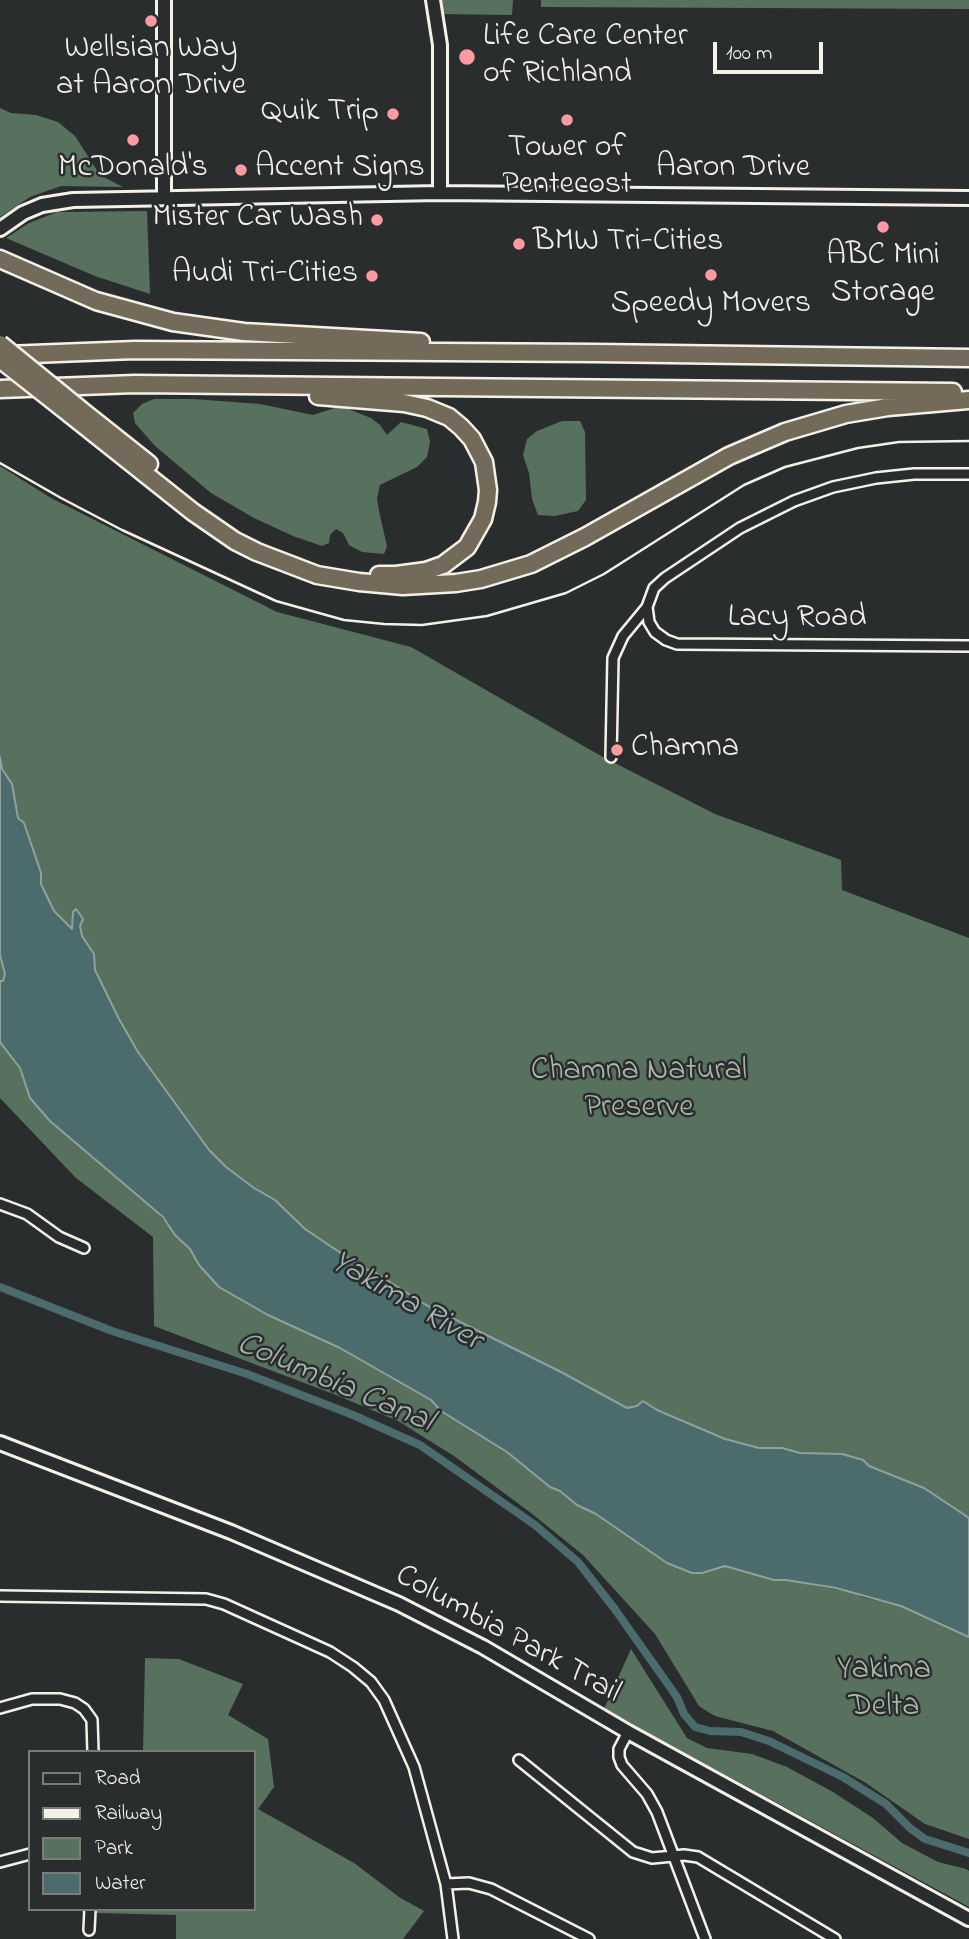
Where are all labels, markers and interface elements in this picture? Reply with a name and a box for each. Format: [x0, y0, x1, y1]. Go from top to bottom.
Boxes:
marker: Wellsian Way at Aaron Drive [143, 13, 159, 29]
place label: Life Care Center of Richland [483, 20, 688, 95]
scale bar [717, 28, 827, 72]
place label: Wellsian Way at Aaron Drive [56, 32, 246, 107]
text: 100 m [726, 39, 772, 69]
marker: Life Care Center of Richland [457, 47, 477, 67]
place label: Quik Trip [261, 95, 379, 133]
marker: Quik Trip [385, 106, 401, 122]
marker: Tower of Pentecost [559, 112, 575, 128]
place label: Tower of Pentecost [502, 131, 632, 206]
marker: McDonald's [125, 132, 141, 148]
place label: McDonald's [58, 151, 208, 189]
place label: Accent Signs [255, 151, 425, 189]
street label: Aaron Drive [656, 151, 810, 189]
marker: Accent Signs [233, 162, 249, 178]
place label: Mister Car Wash [152, 201, 363, 239]
marker: Mister Car Wash [369, 212, 385, 228]
marker: ABC Mini Storage [875, 219, 891, 235]
place label: BMW Tri-Cities [533, 225, 723, 263]
marker: BMW Tri-Cities [511, 236, 527, 252]
place label: ABC Mini Storage [826, 239, 940, 314]
place label: Audi Tri-Cities [172, 257, 358, 295]
marker: Speedy Movers [703, 267, 719, 283]
marker: Audi Tri-Cities [364, 268, 380, 284]
place label: Speedy Movers [611, 287, 811, 325]
street label: Lacy Road [728, 601, 866, 639]
place label: Chamna [631, 731, 739, 769]
marker: Chamna [609, 742, 625, 758]
park label: Chamna Natural Preserve [531, 1054, 747, 1129]
water label: Yakima River [322, 1244, 488, 1362]
water label: Columbia Canal [230, 1326, 438, 1444]
street label: Columbia Park Trail [387, 1558, 627, 1714]
park label: Yakima Delta [837, 1653, 931, 1728]
legend [28, 1750, 256, 1911]
text: Road [95, 1764, 141, 1794]
text: Railway [95, 1799, 162, 1829]
text: Park [95, 1834, 133, 1864]
text: Water [95, 1869, 146, 1899]

